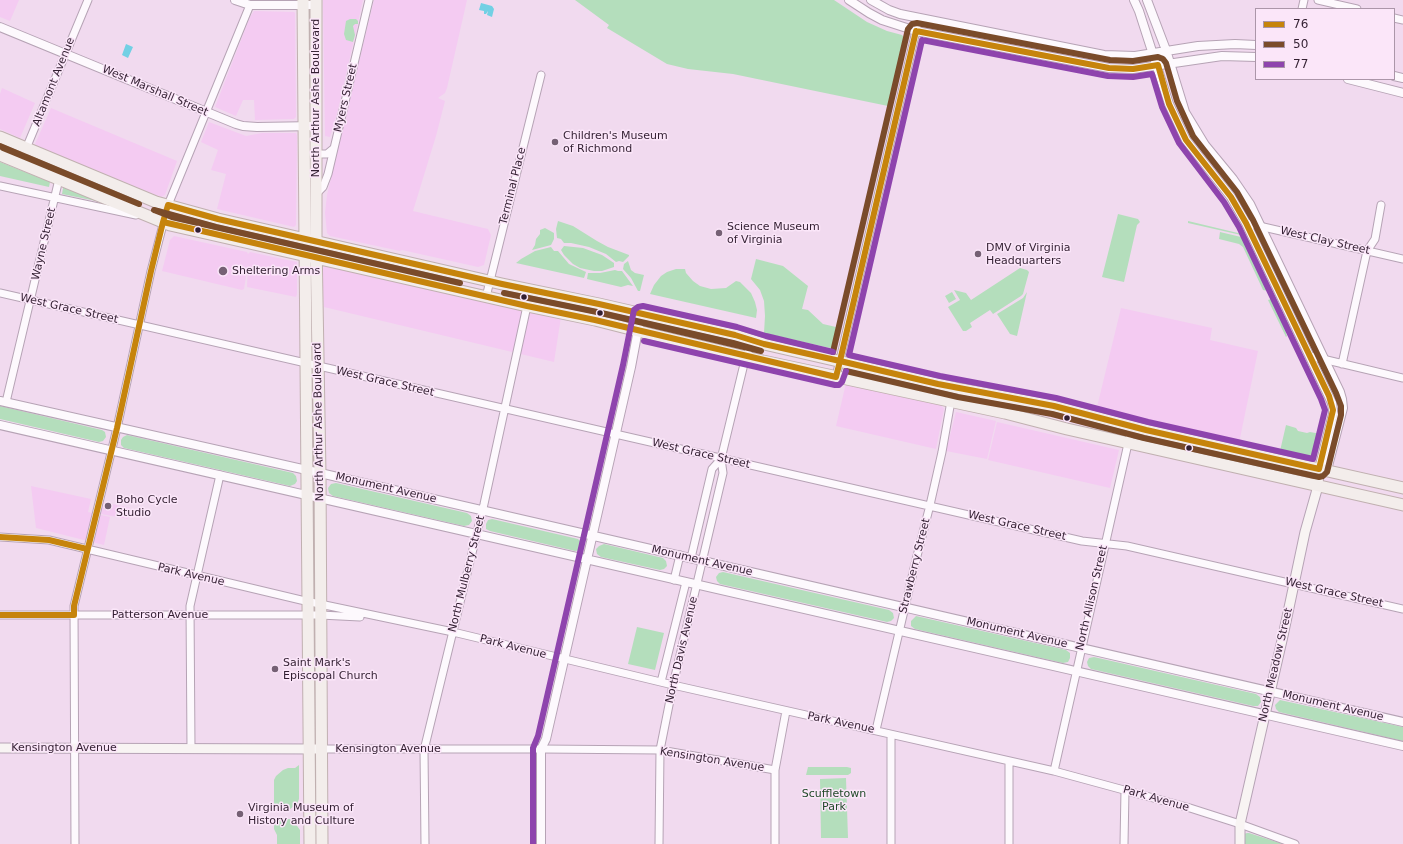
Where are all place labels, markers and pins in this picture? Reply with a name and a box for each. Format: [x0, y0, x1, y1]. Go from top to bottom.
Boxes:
place label: Children's Museum of Richmond [563, 129, 668, 155]
marker: Children's Museum of Richmond [550, 137, 560, 147]
place label: Science Museum of Virginia [727, 220, 820, 246]
unlabelled marker [193, 225, 203, 235]
marker: Science Museum of Virginia [714, 228, 724, 238]
place label: DMV of Virginia Headquarters [986, 241, 1071, 267]
marker: DMV of Virginia Headquarters [973, 249, 983, 259]
place label: Sheltering Arms [232, 264, 320, 278]
marker: Sheltering Arms [217, 265, 229, 277]
unlabelled marker [519, 292, 529, 302]
unlabelled marker [595, 308, 605, 318]
unlabelled marker [1062, 413, 1072, 423]
unlabelled marker [1184, 443, 1194, 453]
place label: Boho Cycle Studio [116, 493, 178, 519]
marker: Boho Cycle Studio [103, 501, 113, 511]
place label: Saint Mark's Episcopal Church [283, 656, 378, 682]
marker: Saint Mark's Episcopal Church [270, 664, 280, 674]
place label: Virginia Museum of History and Culture [248, 801, 355, 827]
marker: Virginia Museum of History and Culture [235, 809, 245, 819]

